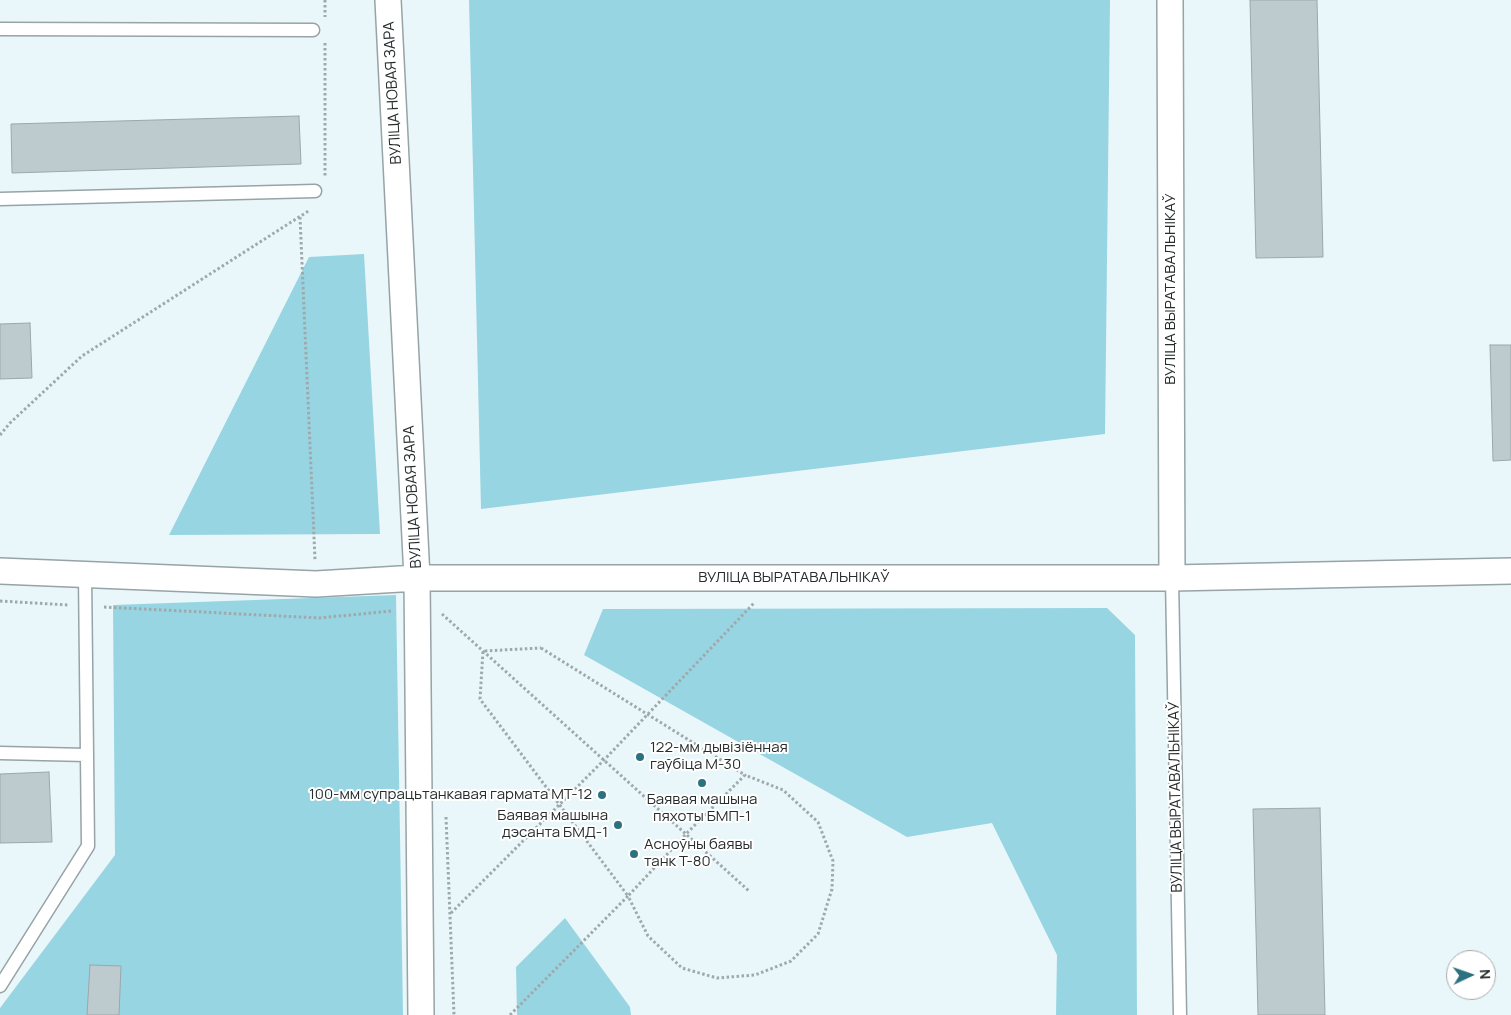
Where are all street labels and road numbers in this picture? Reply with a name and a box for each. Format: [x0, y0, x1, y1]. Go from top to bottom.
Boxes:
street label: ВУЛІЦА НОВАЯ ЗАРА [380, 21, 406, 165]
street label: ВУЛІЦА ВЫРАТАВАЛЬНІКАЎ [1162, 193, 1180, 385]
street label: ВУЛІЦА НОВАЯ ЗАРА [400, 425, 426, 569]
street label: ВУЛІЦА ВЫРАТАВАЛЬНІКАЎ [698, 569, 890, 587]
street label: ВУЛІЦА ВЫРАТАВАЛЬНІКАЎ [1165, 701, 1187, 893]

